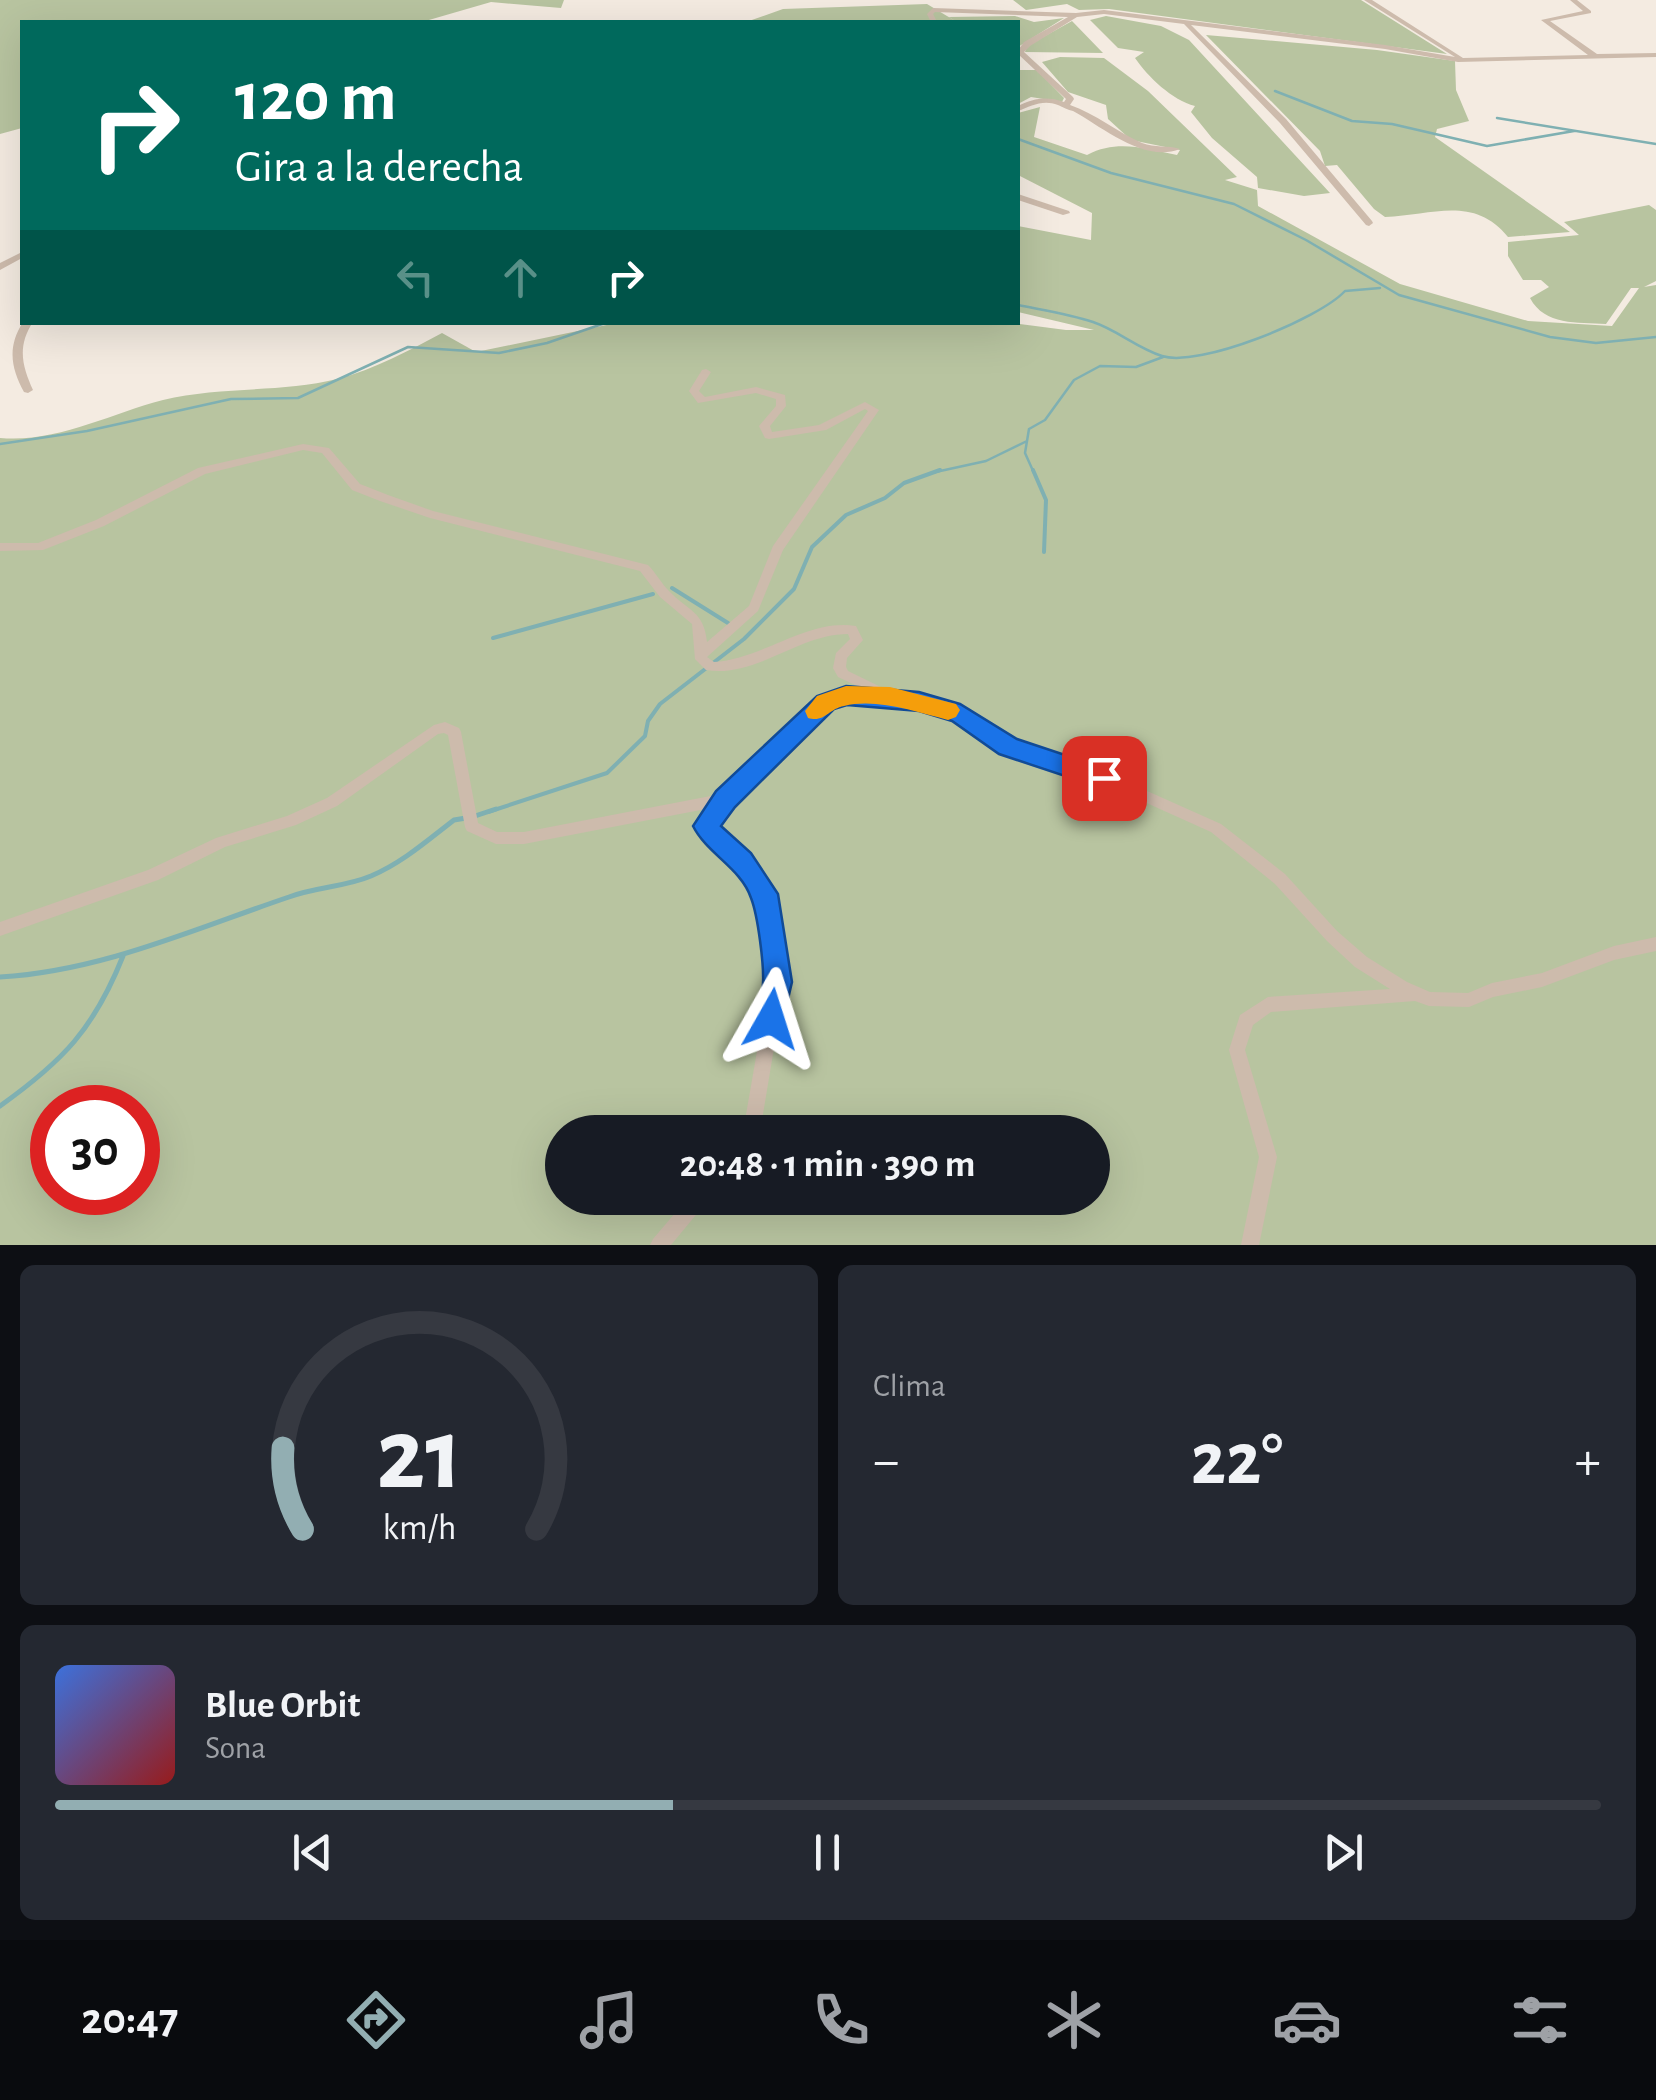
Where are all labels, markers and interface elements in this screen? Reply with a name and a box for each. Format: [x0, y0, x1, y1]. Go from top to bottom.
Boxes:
icon: right [70, 60, 200, 190]
text: 120 m [235, 63, 397, 133]
text: Gira a la derecha [235, 145, 524, 190]
icon: left [388, 250, 443, 305]
icon: ahead [493, 250, 548, 305]
icon: right [598, 250, 653, 305]
pin [1062, 736, 1147, 821]
icon: arrive [1077, 751, 1132, 806]
position arrow [719, 967, 823, 1071]
speed limit sign: 30 [30, 1085, 160, 1215]
text: 20:48 · 1 min · 390 m [680, 1146, 975, 1184]
text: Clima [873, 1370, 946, 1402]
text: 21 [376, 1404, 462, 1508]
text: 22° [1191, 1423, 1283, 1498]
text: − [873, 1434, 899, 1489]
text: + [1575, 1434, 1601, 1489]
text: km/h [382, 1510, 456, 1546]
text: Blue Orbit [205, 1687, 360, 1725]
text: Sona [205, 1732, 266, 1764]
icon: previous [285, 1825, 340, 1880]
icon: pause [800, 1825, 855, 1880]
icon: next [1316, 1825, 1371, 1880]
icon: directions [341, 1985, 411, 2055]
icon: music [574, 1985, 644, 2055]
icon: phone [806, 1985, 876, 2055]
icon: climate [1039, 1985, 1109, 2055]
icon: car [1272, 1985, 1342, 2055]
icon: filters [1505, 1985, 1575, 2055]
text: 20:47 [81, 1997, 178, 2042]

